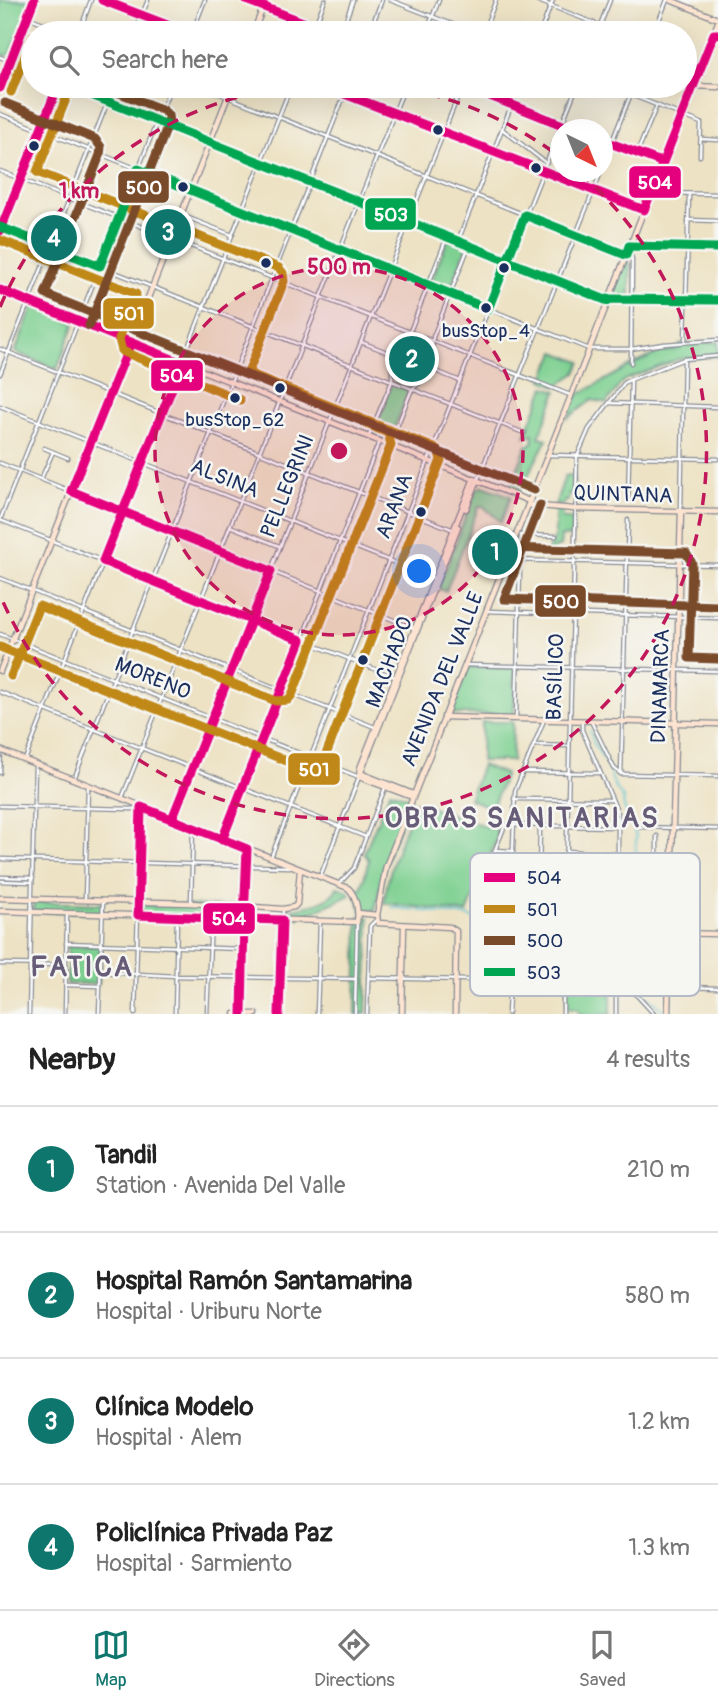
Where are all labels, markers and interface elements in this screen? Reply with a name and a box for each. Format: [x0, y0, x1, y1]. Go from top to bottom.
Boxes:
search box [21, 21, 697, 98]
icon: search [45, 41, 83, 79]
text: Search here [101, 44, 228, 76]
north arrow [550, 119, 613, 182]
unlabelled marker [431, 123, 445, 137]
unlabelled marker [27, 139, 41, 153]
unlabelled marker [529, 161, 543, 175]
line badge: 504 [628, 165, 682, 199]
line badge: 500 [117, 170, 170, 204]
text: 504 [638, 171, 672, 195]
text: 500 [126, 176, 162, 200]
text: 1 km [59, 178, 99, 205]
unlabelled marker [176, 180, 190, 194]
line badge: 503 [364, 197, 417, 231]
text: 503 [374, 203, 408, 227]
pin: 3 [145, 206, 191, 258]
pin: 4 [31, 212, 77, 264]
text: 500 m [307, 254, 371, 281]
unlabelled marker [259, 256, 273, 270]
unlabelled marker [497, 261, 511, 275]
line badge: 501 [102, 297, 155, 330]
marker: busStop_4 [479, 301, 493, 315]
text: 501 [114, 302, 144, 326]
place label: busStop_4 [442, 319, 530, 343]
pin: 2 [389, 333, 435, 385]
line badge: 504 [150, 359, 204, 392]
text: 504 [160, 364, 194, 388]
unlabelled marker [273, 381, 287, 395]
marker: busStop_62 [228, 391, 242, 405]
place label: busStop_62 [186, 408, 284, 432]
street label: PELLEGRINI [254, 430, 320, 542]
centre of rings [327, 439, 351, 463]
street label: ALSINA [187, 453, 263, 504]
street label: ARANA [370, 470, 419, 542]
street label: QUINTANA [573, 479, 673, 510]
unlabelled marker [414, 505, 428, 519]
pin: 1 [472, 526, 518, 578]
your location [402, 554, 436, 588]
line badge: 500 [534, 584, 587, 618]
street label: AVENIDA DEL VALLE [395, 588, 490, 770]
text: 500 [543, 590, 579, 614]
street label: MACHADO [360, 613, 419, 711]
street label: DINAMARCA [645, 628, 676, 744]
street label: BASÍLICO [540, 633, 571, 721]
street label: MORENO [111, 651, 195, 706]
unlabelled marker [356, 653, 370, 667]
line badge: 501 [287, 752, 341, 786]
text: 501 [299, 758, 329, 782]
district label: OBRAS SANITARIAS [384, 801, 660, 836]
legend [470, 853, 700, 996]
text: 504 [527, 866, 561, 890]
text: 501 [527, 898, 558, 922]
line badge: 504 [202, 902, 256, 935]
text: 504 [212, 907, 246, 931]
text: 500 [527, 929, 563, 953]
district label: FATICA [30, 950, 134, 985]
text: 503 [527, 961, 561, 985]
text: Nearby [28, 1041, 115, 1078]
text: 4 results [606, 1045, 690, 1074]
text: Tandil [95, 1139, 157, 1171]
text: 1 [47, 1155, 56, 1184]
text: 210 m [627, 1155, 690, 1184]
text: Station · Avenida Del Valle [95, 1171, 345, 1200]
text: Hospital Ramón Santamarina [95, 1265, 412, 1297]
text: 2 [45, 1281, 57, 1310]
text: 580 m [625, 1281, 690, 1310]
text: Hospital · Uriburu Norte [95, 1297, 322, 1326]
text: Clínica Modelo [95, 1391, 253, 1423]
text: 3 [45, 1407, 57, 1436]
text: 1.2 km [628, 1407, 690, 1436]
text: Hospital · Alem [95, 1423, 242, 1452]
text: Policlínica Privada Paz [95, 1517, 333, 1549]
text: 4 [44, 1533, 58, 1562]
text: 1.3 km [628, 1533, 690, 1562]
text: Hospital · Sarmiento [95, 1549, 292, 1578]
tab: Map [92, 1626, 130, 1692]
tab: Directions [314, 1626, 395, 1692]
tab: Saved [579, 1626, 626, 1692]

